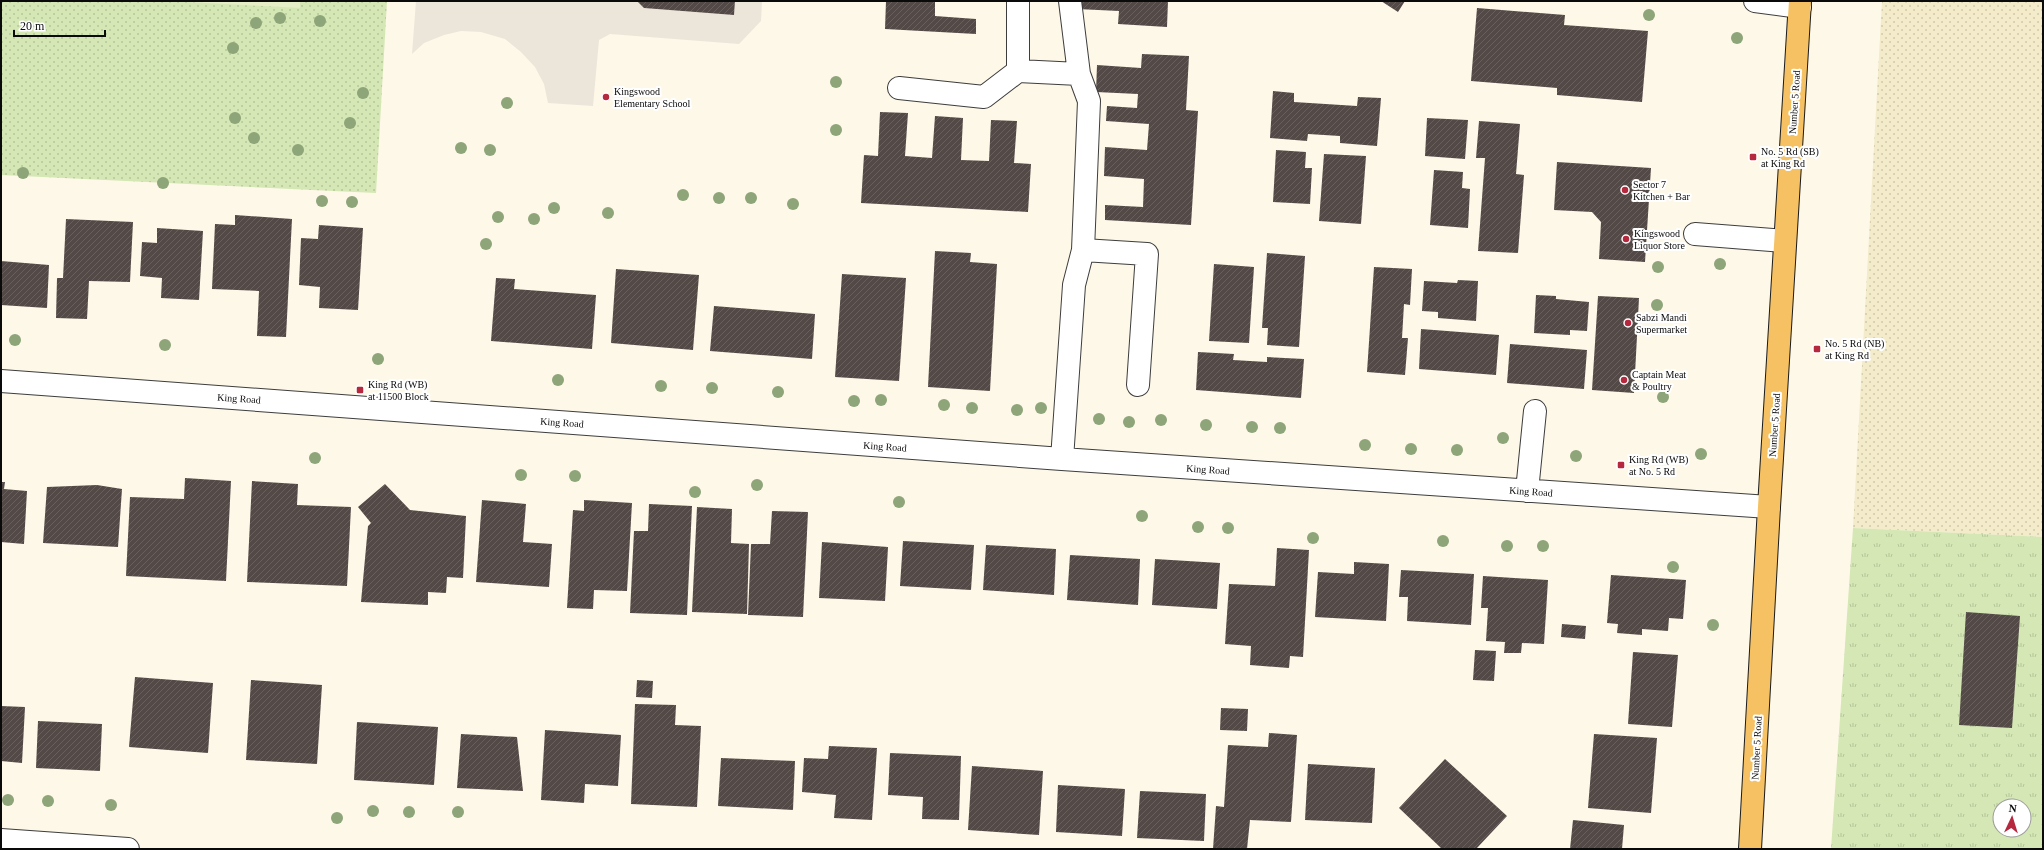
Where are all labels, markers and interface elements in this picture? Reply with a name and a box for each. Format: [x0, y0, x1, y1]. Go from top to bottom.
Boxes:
scale bar [14, 12, 105, 38]
text: 20 m [20, 19, 45, 33]
street label: Number 5 Road [1787, 70, 1802, 134]
place label: Kingswood Elementary School [614, 86, 691, 109]
marker: Kingswood Elementary School [601, 92, 611, 102]
place label: No. 5 Rd (SB) at King Rd [1761, 146, 1819, 169]
marker: No. 5 Rd (SB) at King Rd [1748, 152, 1758, 162]
place label: Sector 7 Kitchen + Bar [1633, 179, 1690, 202]
marker: Sector 7 Kitchen + Bar [1620, 185, 1630, 195]
place label: Kingswood Liquor Store [1634, 228, 1685, 251]
marker: Kingswood Liquor Store [1621, 234, 1631, 244]
place label: Sabzi Mandi Supermarket [1636, 312, 1687, 335]
marker: Sabzi Mandi Supermarket [1623, 318, 1633, 328]
place label: No. 5 Rd (NB) at King Rd [1825, 338, 1884, 361]
marker: No. 5 Rd (NB) at King Rd [1812, 344, 1822, 354]
place label: Captain Meat & Poultry [1632, 369, 1686, 392]
marker: Captain Meat & Poultry [1619, 375, 1629, 385]
place label: King Rd (WB) at 11500 Block [368, 379, 429, 402]
marker: King Rd (WB) at 11500 Block [355, 385, 365, 395]
street label: King Road [217, 391, 261, 406]
street label: Number 5 Road [1767, 393, 1782, 457]
street label: King Road [540, 415, 584, 430]
street label: King Road [863, 439, 907, 454]
place label: King Rd (WB) at No. 5 Rd [1629, 454, 1688, 477]
marker: King Rd (WB) at No. 5 Rd [1616, 460, 1626, 470]
street label: King Road [1186, 462, 1230, 477]
street label: King Road [1509, 484, 1553, 499]
street label: Number 5 Road [1749, 716, 1764, 780]
north arrow [1992, 798, 2032, 838]
text: N [2008, 802, 2017, 814]

